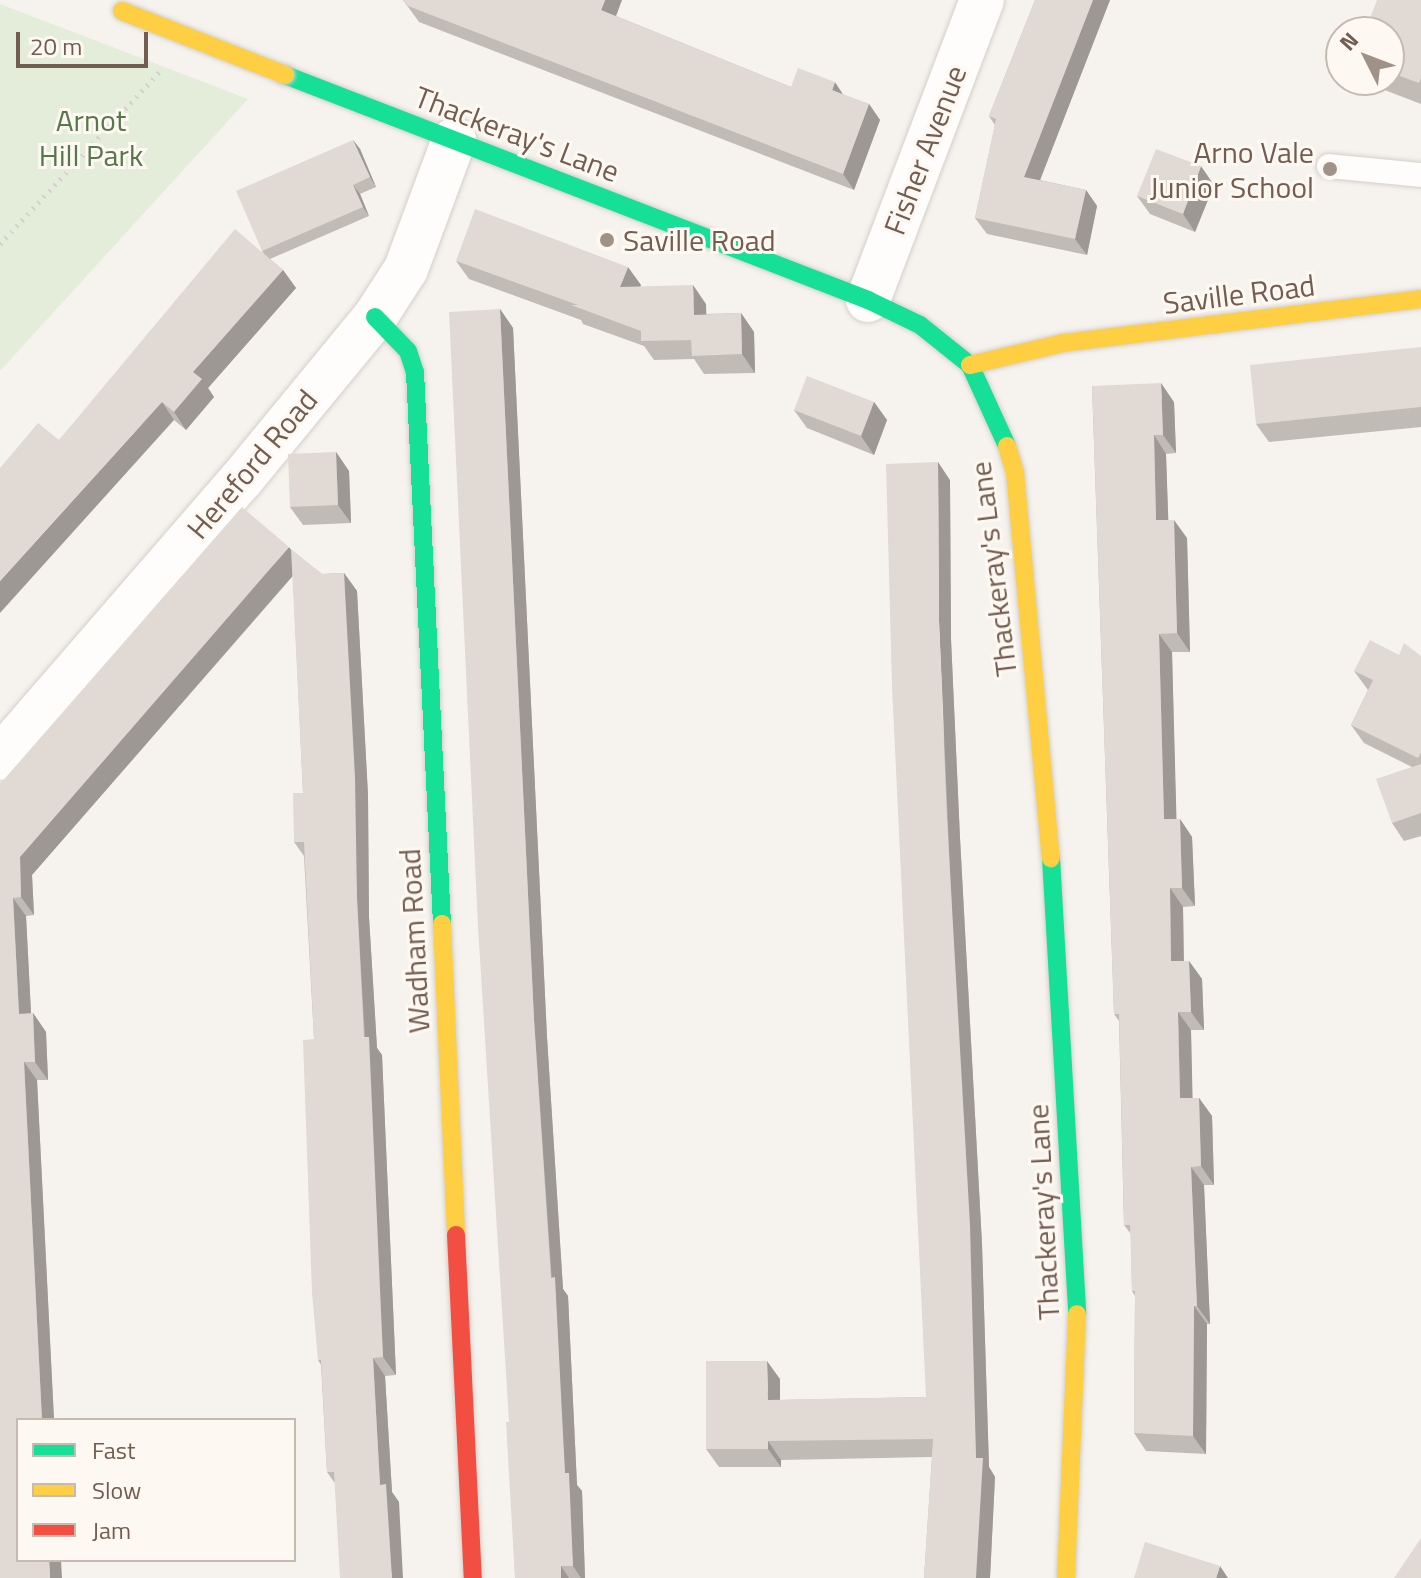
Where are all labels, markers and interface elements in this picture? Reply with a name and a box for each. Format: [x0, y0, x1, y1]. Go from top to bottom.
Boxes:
scale bar [20, 16, 152, 66]
north arrow [1325, 16, 1405, 96]
text: N [1331, 24, 1366, 58]
text: 20 m [30, 28, 82, 64]
street label: Fisher Avenue [876, 60, 974, 240]
street label: Thackeray's Lane [410, 78, 624, 190]
park label: Arnot Hill Park [39, 102, 143, 172]
place label: Arno Vale Junior School [1150, 134, 1314, 204]
marker: Arno Vale Junior School [1321, 160, 1339, 178]
place label: Saville Road [623, 222, 776, 258]
marker: Saville Road [598, 231, 616, 249]
street label: Saville Road [1161, 267, 1317, 321]
street label: Hereford Road [179, 382, 325, 546]
street label: Thackeray's Lane [962, 460, 1024, 678]
street label: Wadham Road [391, 848, 437, 1034]
street label: Thackeray's Lane [1019, 1103, 1067, 1321]
legend [16, 1418, 296, 1562]
text: Fast [92, 1432, 135, 1468]
text: Slow [92, 1472, 141, 1508]
text: Jam [92, 1512, 131, 1548]

